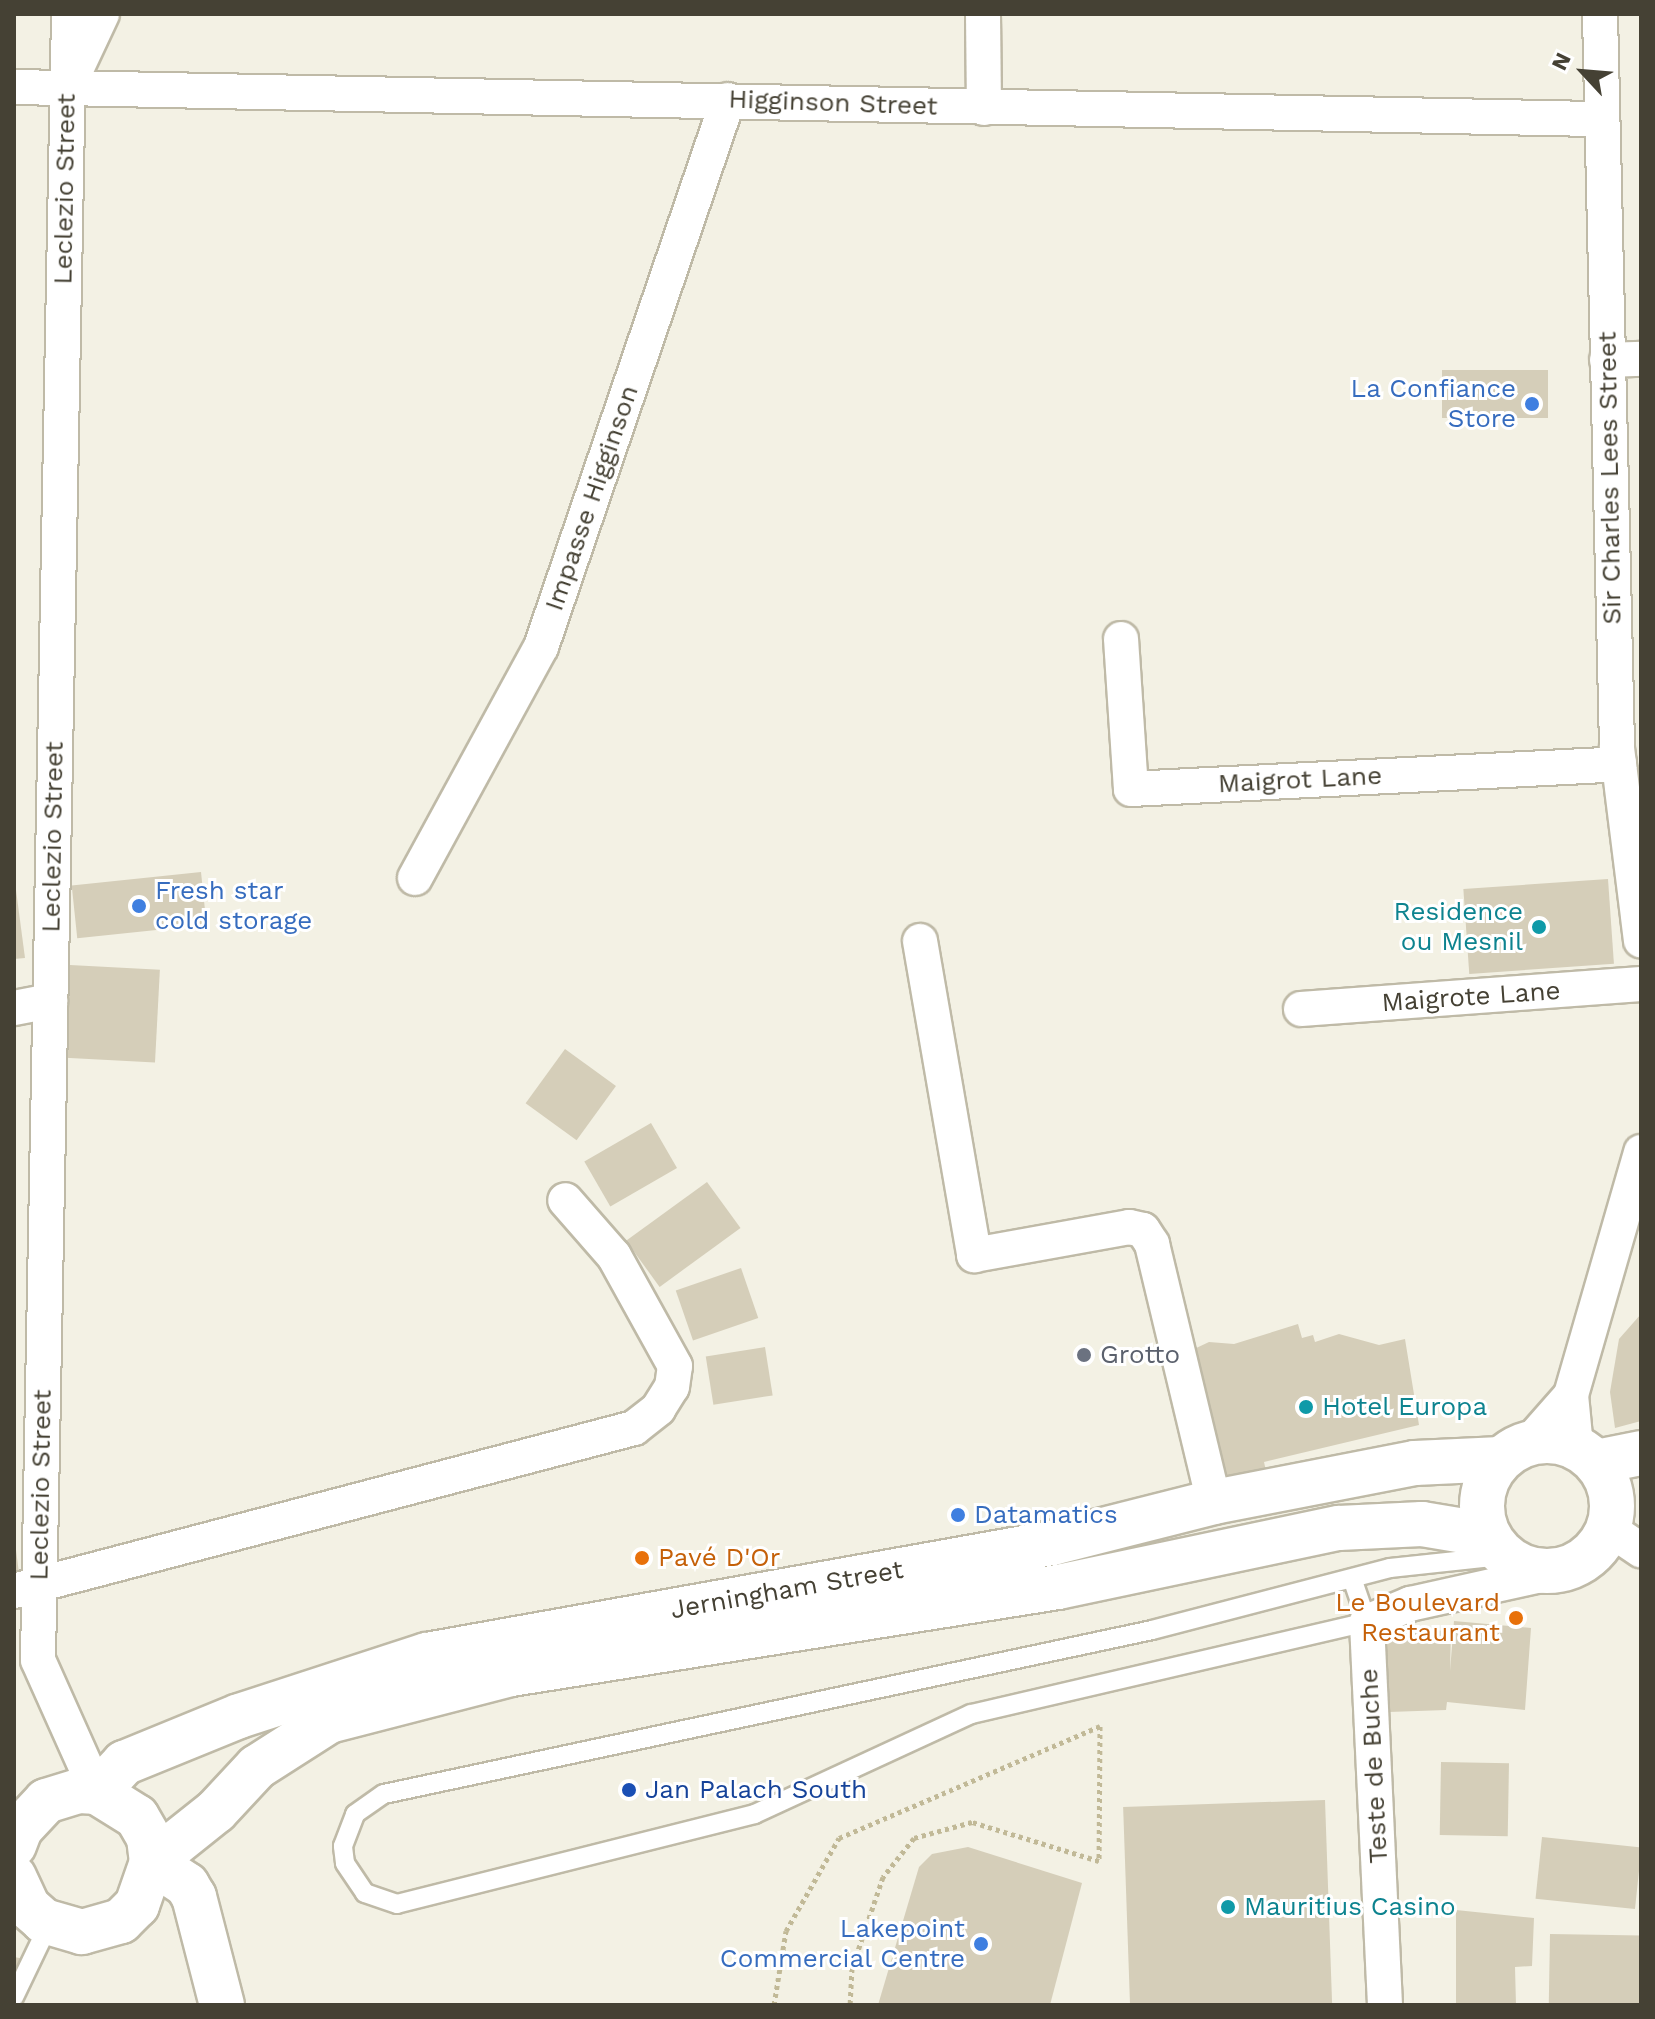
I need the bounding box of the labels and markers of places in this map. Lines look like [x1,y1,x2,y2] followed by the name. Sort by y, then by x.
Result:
[1350,373,1516,434] place label: La Confiance Store
[1523,395,1541,413] marker: La Confiance Store
[155,875,312,936] place label: Fresh star cold storage
[1394,896,1523,958] place label: Residence ou Mesnil
[130,897,148,915] marker: Fresh star cold storage
[1530,918,1548,936] marker: Residence ou Mesnil
[1100,1339,1180,1371] place label: Grotto
[1075,1346,1093,1364] marker: Grotto
[1322,1391,1488,1423] place label: Hotel Europa
[1297,1398,1315,1416] marker: Hotel Europa
[974,1499,1118,1531] place label: Datamatics
[949,1506,967,1524] marker: Datamatics
[658,1542,780,1574] place label: Pavé D'Or
[633,1549,651,1567] marker: Pavé D'Or
[1335,1587,1500,1648] place label: Le Boulevard Restaurant
[1507,1609,1525,1627] marker: Le Boulevard Restaurant
[645,1774,867,1806] place label: Jan Palach South
[620,1781,638,1799] marker: Jan Palach South
[1244,1891,1456,1923] place label: Mauritius Casino
[1219,1898,1237,1916] marker: Mauritius Casino
[719,1913,965,1974] place label: Lakepoint Commercial Centre
[972,1935,990,1953] marker: Lakepoint Commercial Centre

